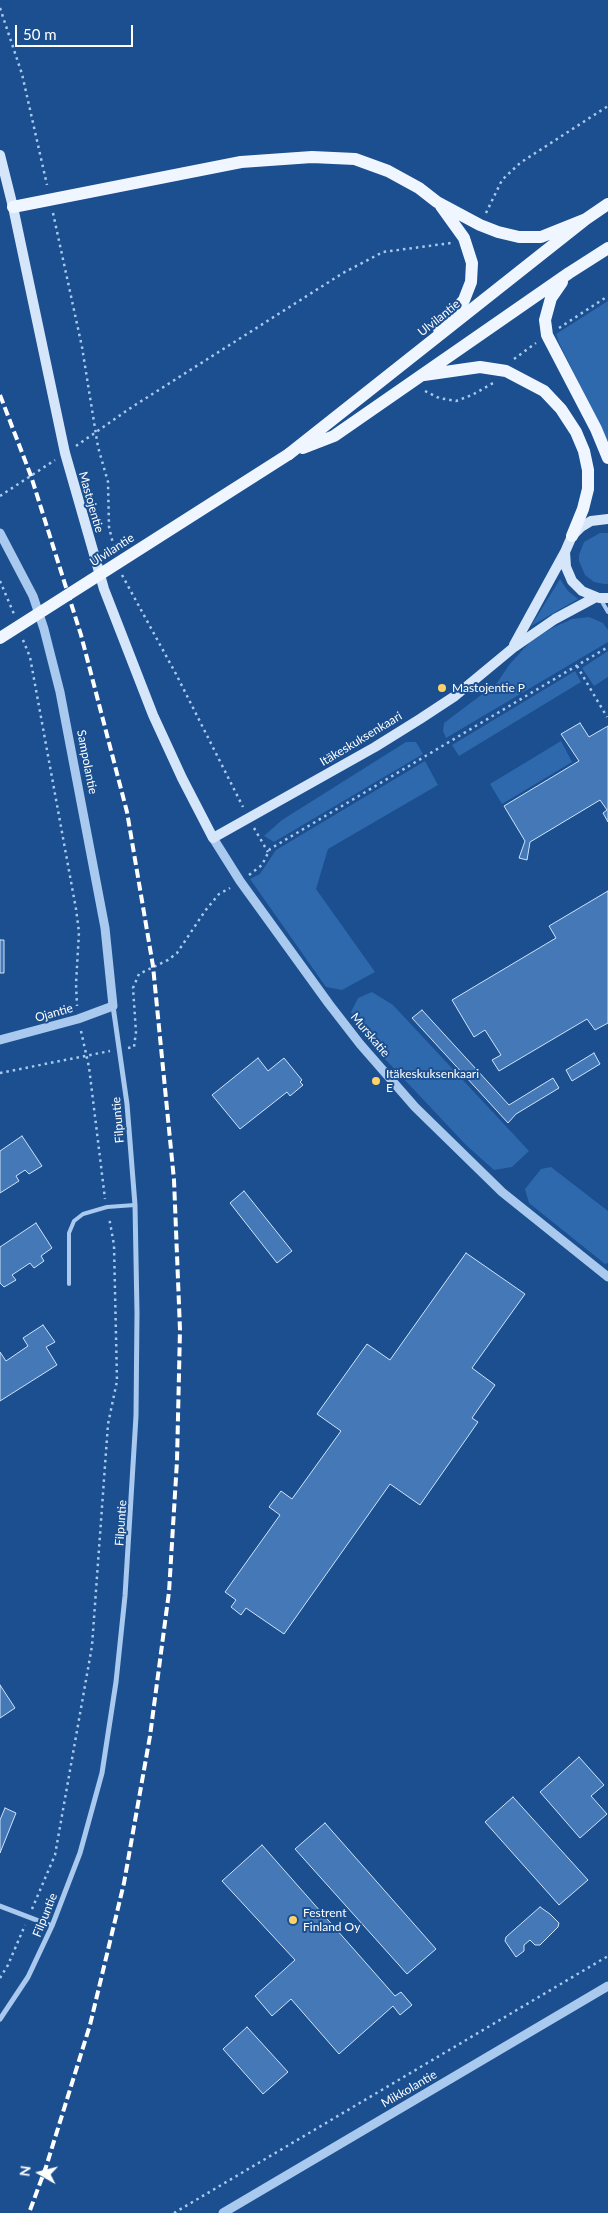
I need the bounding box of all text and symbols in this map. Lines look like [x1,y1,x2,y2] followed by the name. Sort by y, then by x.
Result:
[18,15,135,47] scale bar
[23,25,57,43] text: 50 m
[415,297,463,339] street label: Ulvilantie
[75,470,107,534] street label: Mastojentie
[87,530,137,570] street label: Ulvilantie
[452,681,525,695] place label: Mastojentie P
[436,682,448,694] marker: Mastojentie P
[317,709,405,769] street label: Itäkeskuksenkaari
[74,729,100,795] street label: Sampolantie
[33,1001,75,1025] street label: Ojantie
[347,1010,393,1060] street label: Murskatie
[386,1067,479,1095] place label: Itäkeskuksenkaari E
[370,1075,382,1087] marker: Itäkeskuksenkaari E
[109,1096,127,1144] street label: Filpuntie
[112,1499,130,1547] street label: Filpuntie
[30,1891,60,1939] street label: Filpuntie
[303,1906,360,1934] place label: Festrent Finland Oy
[287,1914,299,1926] marker: Festrent Finland Oy
[379,2067,439,2111] street label: Mikkolantie
[15,2148,65,2198] north arrow
[15,2164,34,2177] text: N

